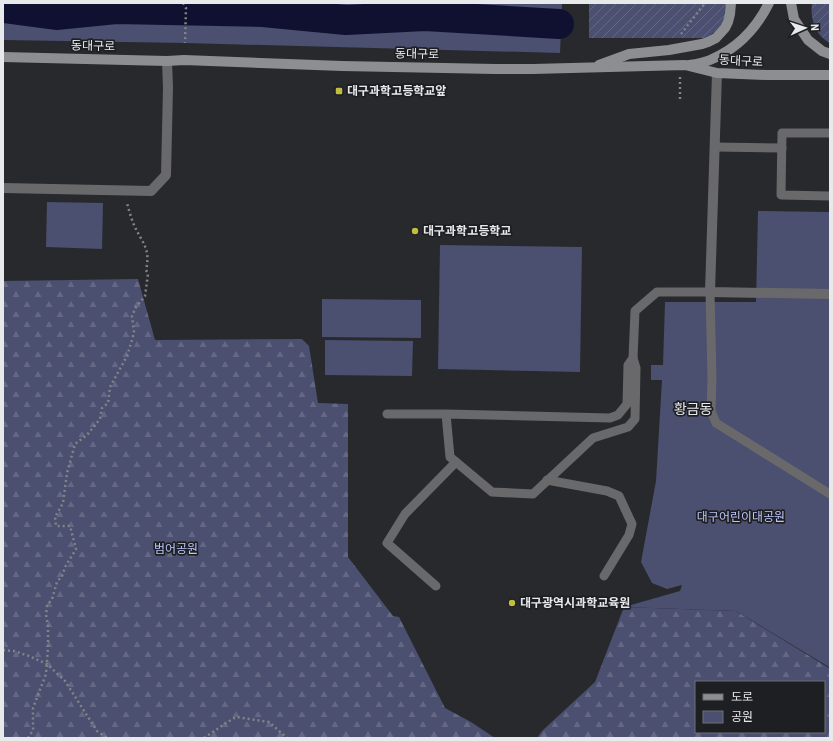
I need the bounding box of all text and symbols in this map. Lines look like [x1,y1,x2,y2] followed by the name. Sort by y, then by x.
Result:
[785,8,825,48] north arrow
[808,24,821,31] text: N
[71,39,115,53] street label: 동대구로
[395,47,439,61] street label: 동대구로
[719,53,763,69] street label: 동대구로
[347,84,446,98] place label: 대구과학고등학교앞
[334,86,344,96] marker: 대구과학고등학교앞
[423,224,511,238] place label: 대구과학고등학교
[410,226,420,236] marker: 대구과학고등학교
[674,401,712,417] district label: 황금동
[697,510,785,524] park label: 대구어린이대공원
[154,542,198,556] park label: 범어공원
[520,596,630,610] place label: 대구광역시과학교육원
[507,598,517,608] marker: 대구광역시과학교육원
[695,681,825,733] legend
[731,690,753,704] text: 도로
[731,710,753,724] text: 공원

